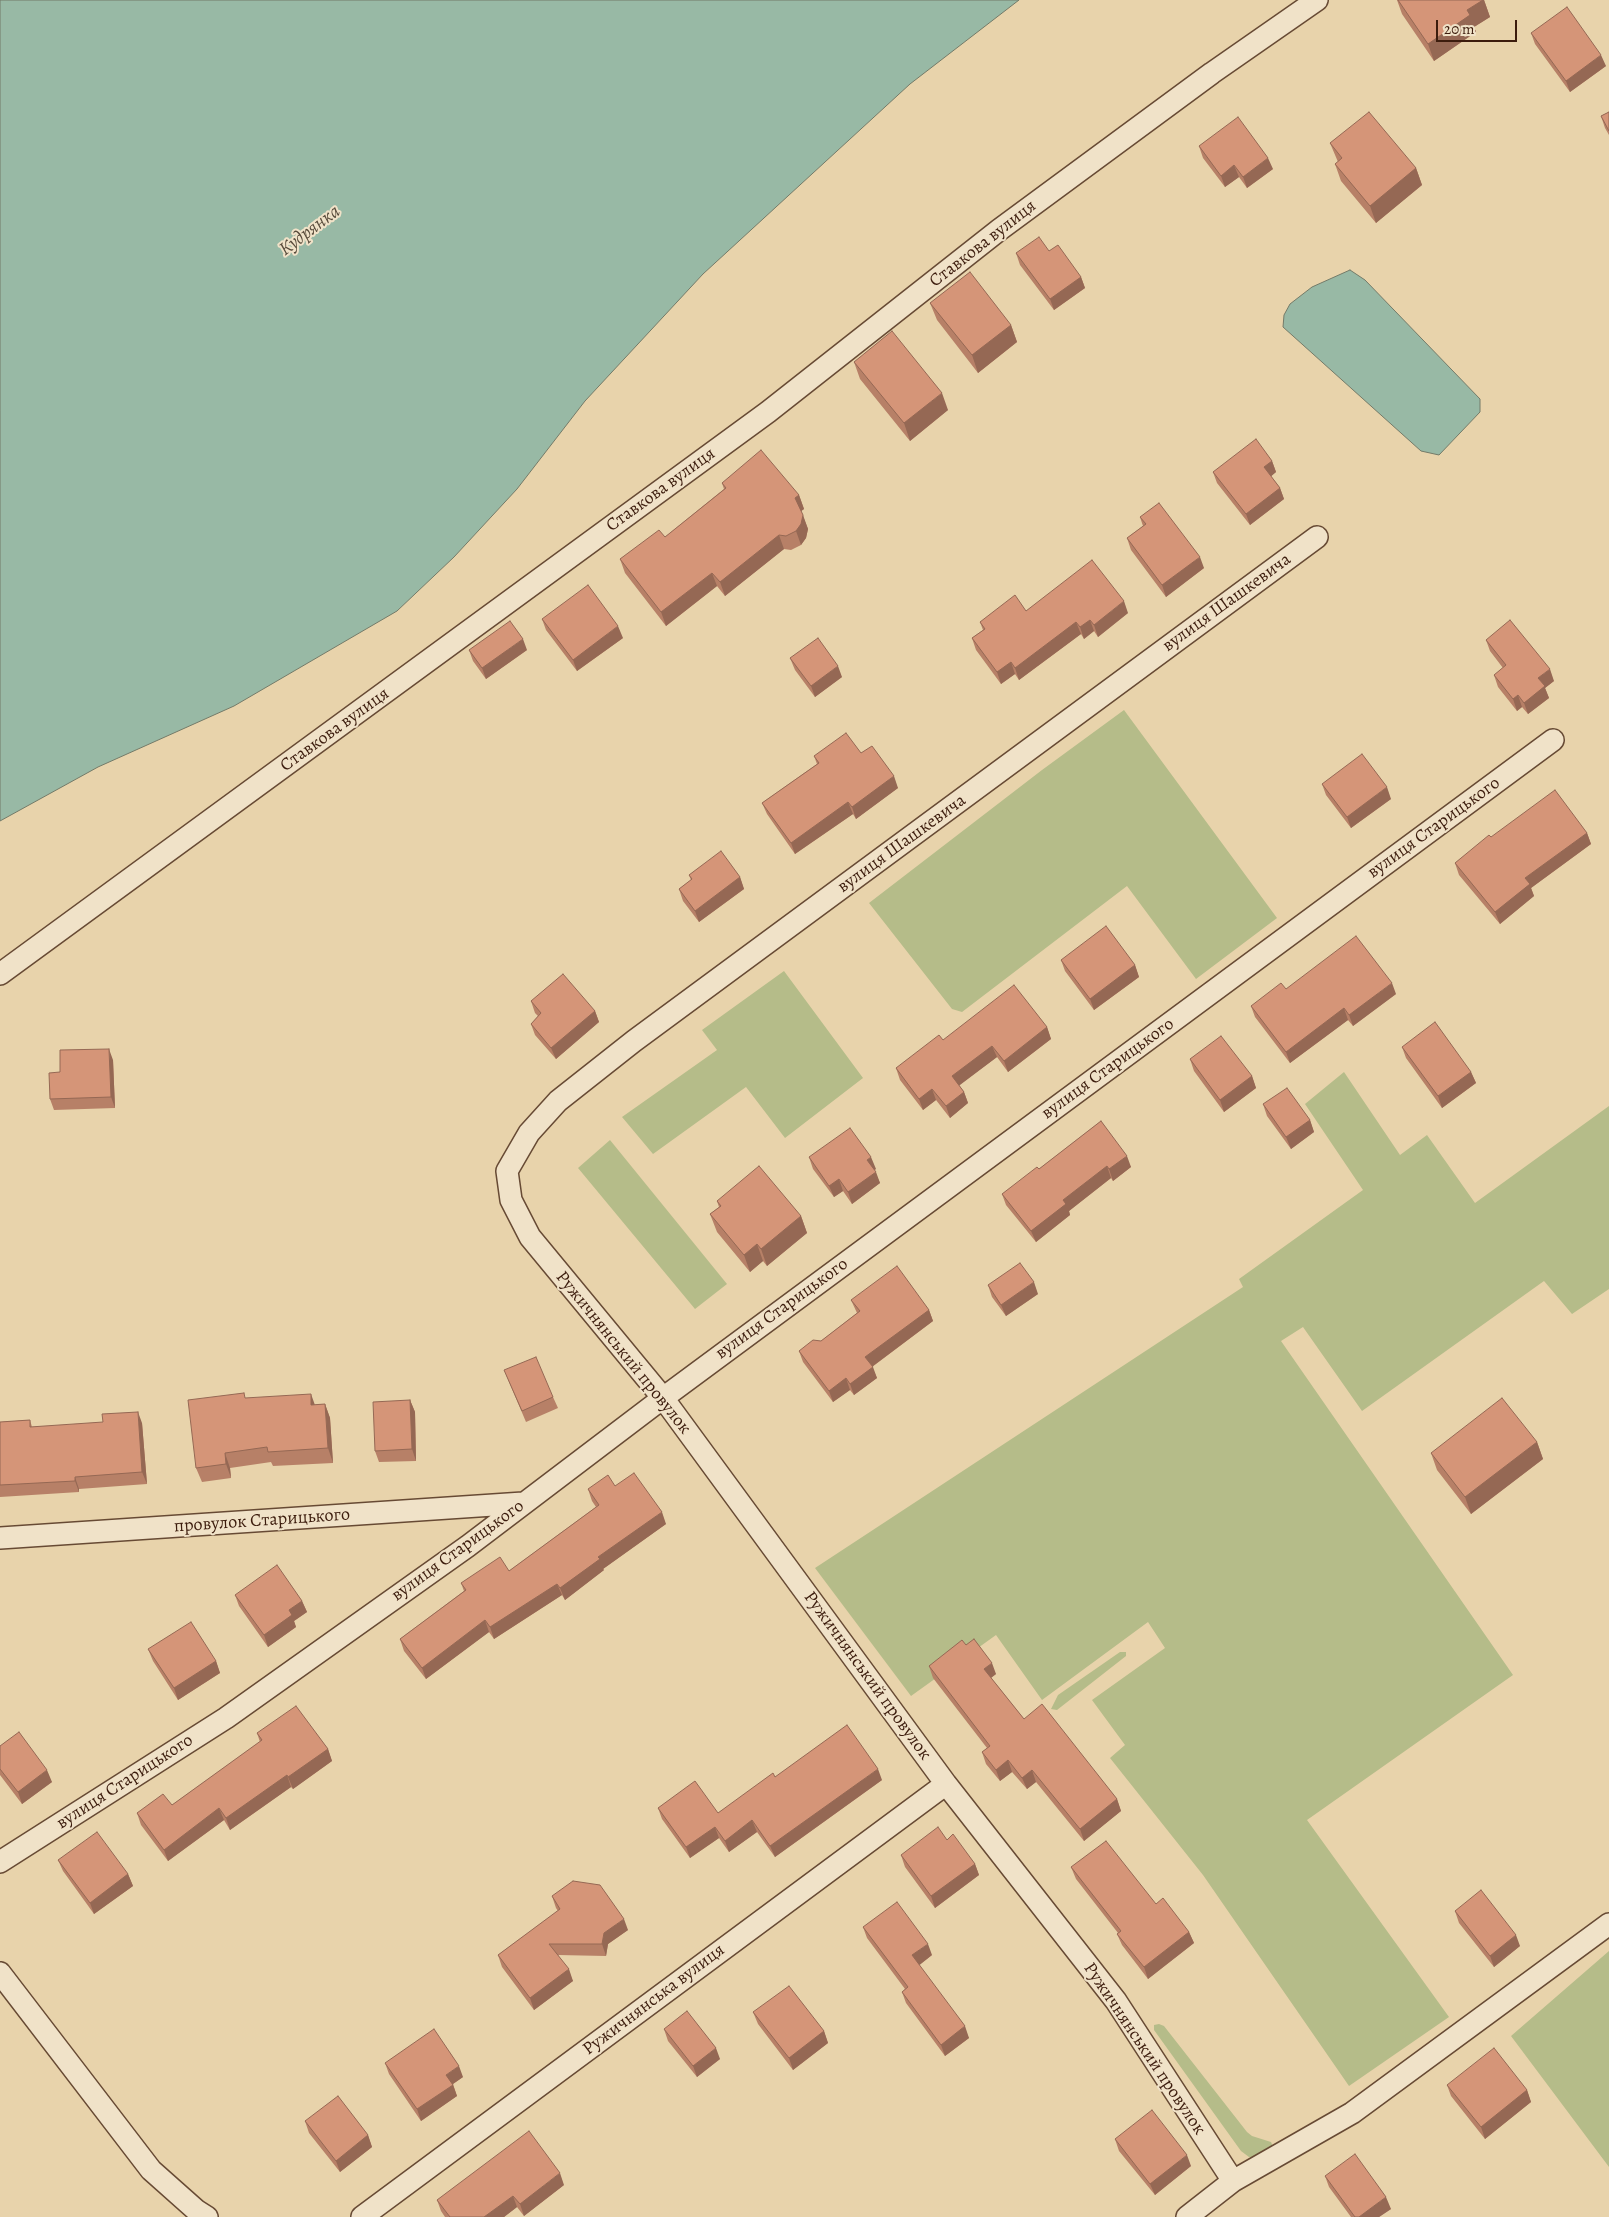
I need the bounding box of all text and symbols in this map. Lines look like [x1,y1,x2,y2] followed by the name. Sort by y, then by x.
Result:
[1439,10,1520,42] scale bar
[1444,19,1475,39] text: 20 m
[925,196,1041,292] street label: Ставкова вулиця
[275,201,345,261] water label: Кудрянка
[602,443,720,537] street label: Ставкова вулиця
[1159,549,1295,657] street label: вулиця Шашкевича
[276,683,394,777] street label: Ставкова вулиця
[1363,773,1505,883] street label: вулиця Старицького
[834,790,970,898] street label: вулиця Шашкевича
[1037,1014,1179,1124] street label: вулиця Старицького
[711,1254,853,1364] street label: вулиця Старицького
[551,1267,695,1439] street label: Ружичнянський провулок
[387,1496,529,1606] street label: вулиця Старицького
[173,1504,351,1538] street label: провулок Старицького
[799,1587,935,1765] street label: Ружичнянський провулок
[53,1730,197,1834] street label: вулиця Старицького
[579,1940,729,2060] street label: Ружичнянська вулиця
[1078,1959,1210,2139] street label: Ружичнянський провулок

